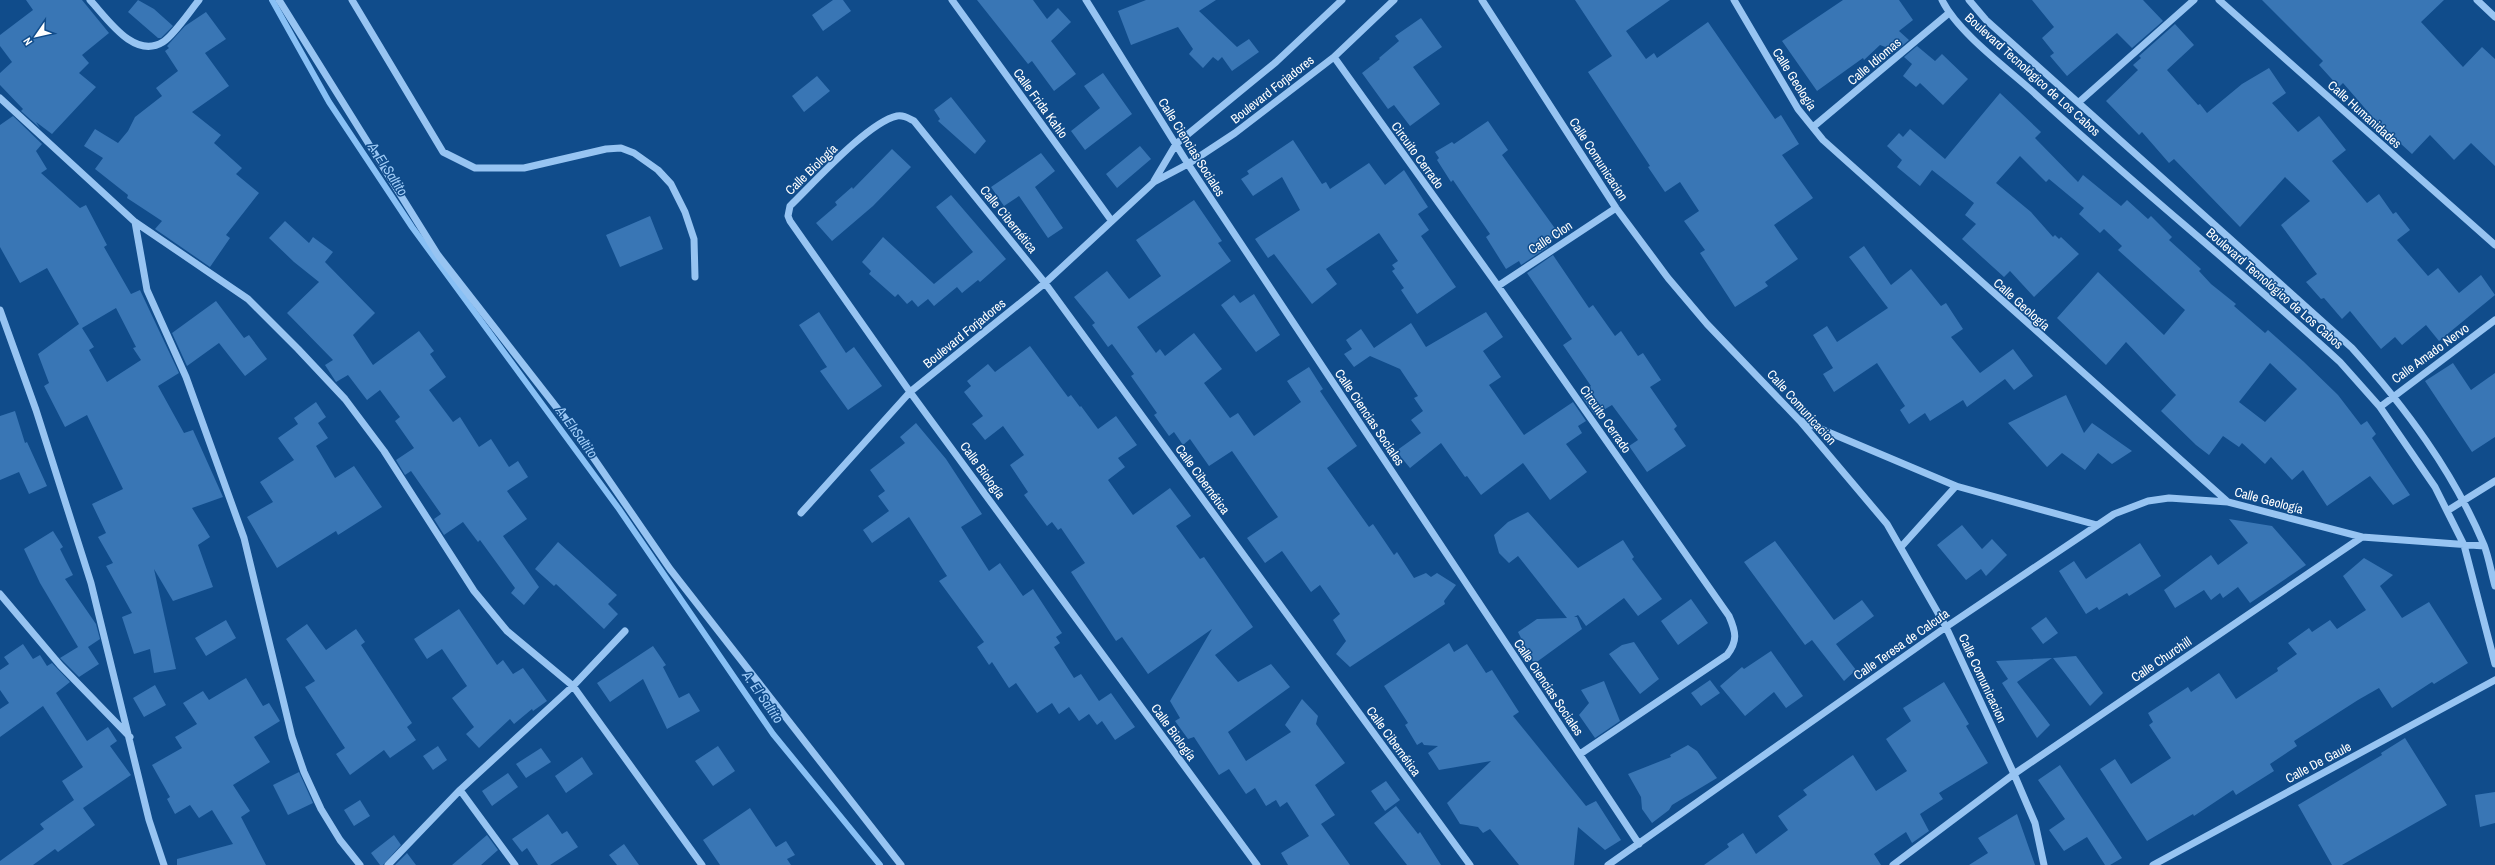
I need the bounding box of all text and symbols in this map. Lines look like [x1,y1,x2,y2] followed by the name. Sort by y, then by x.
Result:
[1961,9,2104,140] street label: Boulevard Tecnológico de Los Cabos
[16,16,56,56] north arrow
[1844,34,1905,89] street label: Calle Idiomas
[20,35,35,48] text: N
[1769,45,1821,114] street label: Calle Geología
[1227,51,1317,127] street label: Boulevard Forjadores
[1010,65,1072,142] street label: Calle Frida Kahlo
[2324,77,2405,152] street label: Calle Humanidades
[1154,95,1229,200] street label: Calle Ciencias Sociales
[1565,114,1632,204] street label: Calle Comunicacion
[1388,118,1448,192] street label: Circuito Cerrado
[364,138,412,199] water label: A. El Saltito
[782,140,841,199] street label: Calle Biología
[976,182,1041,257] street label: Calle Cibernética
[1525,217,1576,258] street label: Calle Clon
[2203,224,2347,353] street label: Boulevard Tecnológico de Los Cabos
[1990,274,2054,334] street label: Calle Geología
[920,295,1009,372] street label: Boulevard Forjadores
[2388,320,2472,387] street label: Calle Amado Nervo
[1331,366,1408,469] street label: Calle Ciencias Sociales
[1763,366,1840,449] street label: Calle Comunicacion
[1576,382,1635,456] street label: Circuito Cerrado
[551,402,602,462] water label: A. El Saltito
[956,438,1009,502] street label: Calle Biología
[1172,441,1234,518] street label: Calle Cibernética
[2233,483,2305,518] street label: Calle Geología
[1850,605,1952,684] street label: Calle Teresa de Calcuta
[1955,631,2011,725] street label: Calle Comunicacion
[2128,633,2195,686] street label: Calle Churchill
[1510,636,1587,739] street label: Calle Ciencias Sociales
[738,666,788,727] water label: A. El Saltito
[1147,700,1200,764] street label: Calle Biología
[1363,703,1425,780] street label: Calle Cibernética
[2282,738,2354,787] street label: Calle De Gaule

